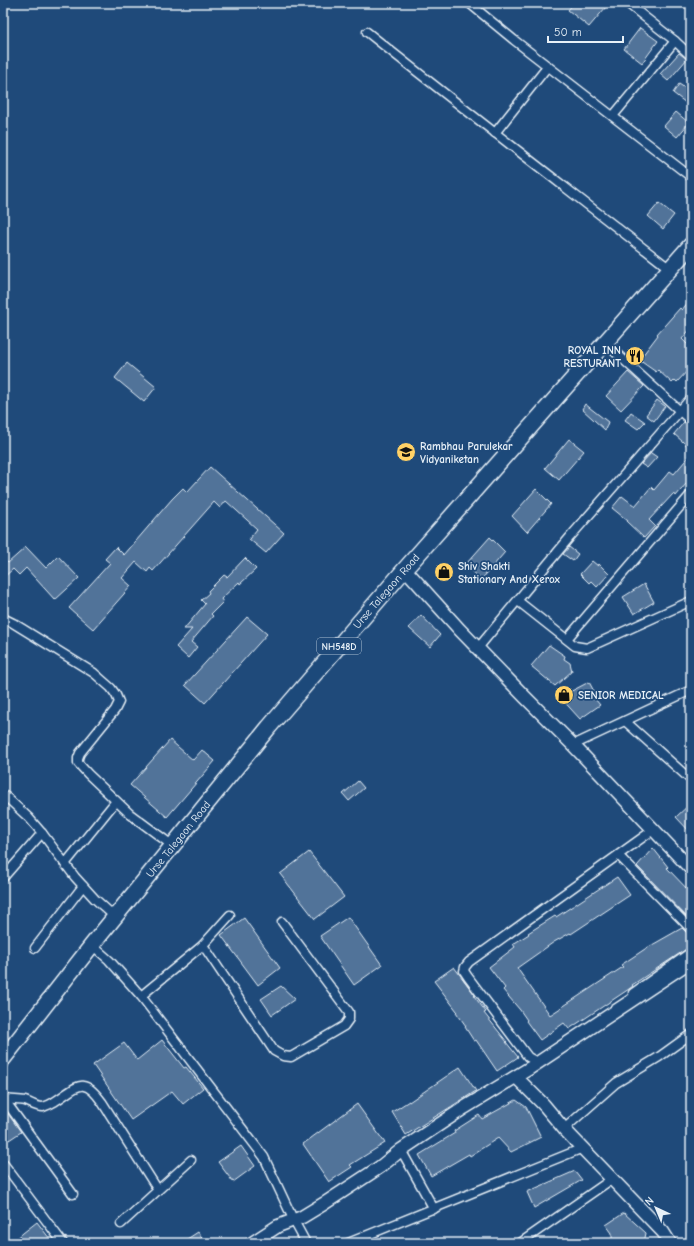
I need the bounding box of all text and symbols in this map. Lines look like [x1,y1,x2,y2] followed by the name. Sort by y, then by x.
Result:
[548,18,623,44] scale bar
[554,25,582,39] text: 50 m
[564,344,621,370] place label: ROYAL INN RESTURANT
[624,345,646,367] restaurant icon: ROYAL INN RESTURANT
[420,440,513,466] place label: Rambhau Parulekar Vidyaniketan
[395,441,417,463] school or university icon: Rambhau Parulekar Vidyaniketan
[350,551,423,631] street label: Urse Talegaon Road
[458,560,560,586] place label: Shiv Shakti Stationary And Xerox
[433,561,455,583] shop icon: Shiv Shakti Stationary And Xerox
[317,638,361,654] road number: NH548D
[553,684,575,706] shop icon: SENIOR MEDICAL
[578,689,664,702] place label: SENIOR MEDICAL
[143,798,213,880] street label: Urse Talegaon Road
[636,1188,676,1228] north arrow
[642,1194,657,1208] text: N

